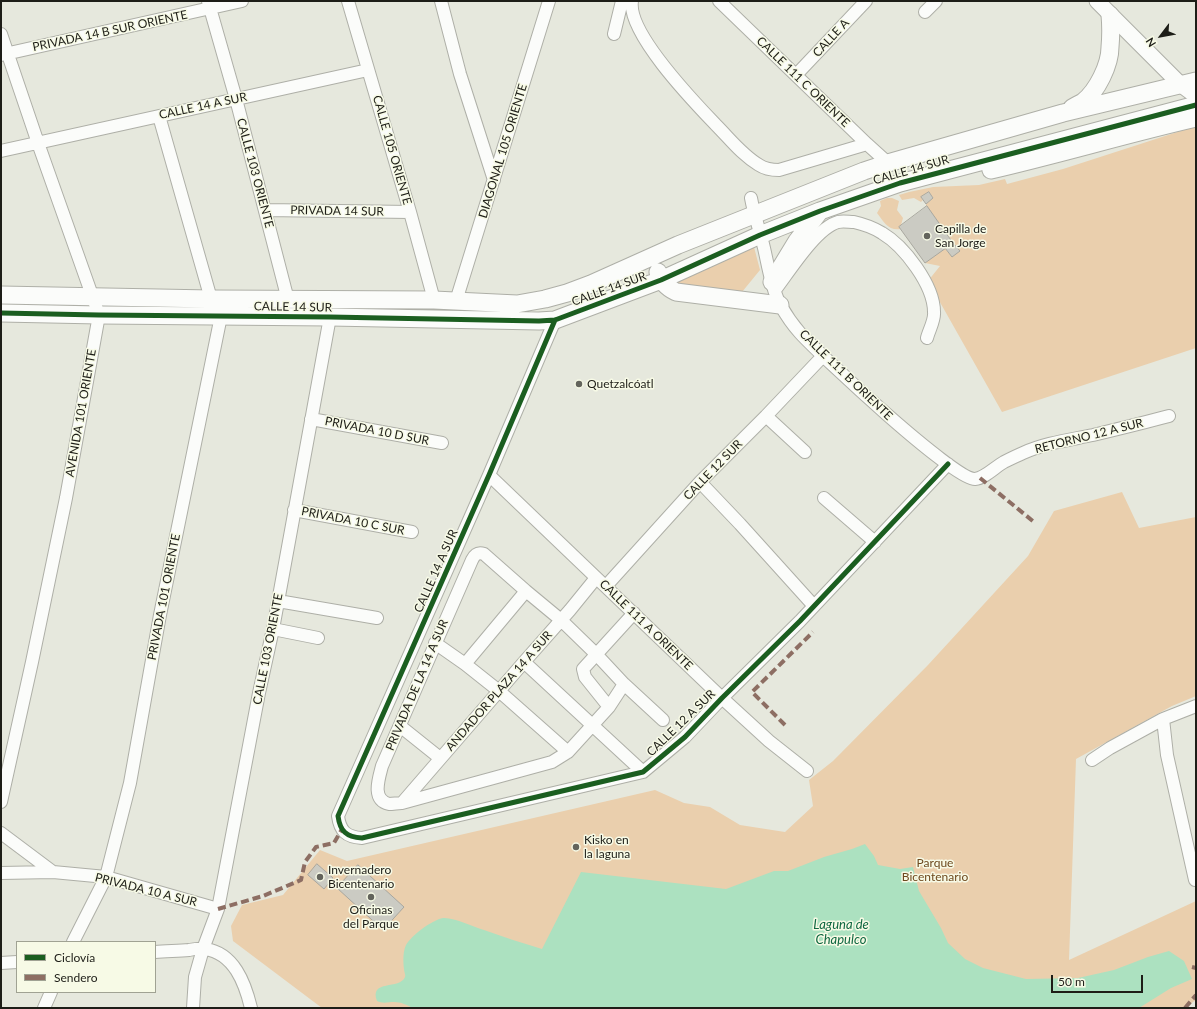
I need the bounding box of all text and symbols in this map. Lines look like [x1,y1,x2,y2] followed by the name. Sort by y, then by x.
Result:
[31,8,189,54] street label: PRIVADA 14 B SUR ORIENTE
[810,16,852,60] street label: CALLE A
[1141,16,1181,56] north arrow
[753,34,853,130] street label: CALLE 111 C ORIENTE
[1143,36,1158,50] text: N
[476,82,530,220] street label: DIAGONAL 105 ORIENTE
[158,90,248,122] street label: CALLE 14 A SUR
[370,94,414,206] street label: CALLE 105 ORIENTE
[233,117,277,229] street label: CALLE 103 ORIENTE
[871,152,951,188] street label: CALLE 14 SUR
[290,203,384,219] street label: PRIVADA 14 SUR
[935,222,986,250] place label: Capilla de San Jorge
[922,231,932,241] marker: Capilla de San Jorge
[570,269,648,309] street label: CALLE 14 SUR
[254,299,332,315] street label: CALLE 14 SUR
[796,327,896,423] street label: CALLE 111 B ORIENTE
[63,348,99,478] street label: AVENIDA 101 ORIENTE
[587,377,653,391] place label: Quetzalcóatl
[574,379,584,389] marker: Quetzalcóatl
[324,414,430,448] street label: PRIVADA 10 D SUR
[1033,416,1145,456] street label: RETORNO 12 A SUR
[681,437,745,503] street label: CALLE 12 SUR
[300,504,406,538] street label: PRIVADA 10 C SUR
[411,527,461,615] street label: CALLE 14 A SUR
[145,533,183,661] street label: PRIVADA 101 ORIENTE
[596,577,696,673] street label: CALLE 111 A ORIENTE
[250,592,286,706] street label: CALLE 103 ORIENTE
[383,617,451,753] street label: PRIVADA DE LA 14 A SUR
[443,628,555,754] street label: ANDADOR PLAZA 14 A SUR
[644,687,718,759] street label: CALLE 12 A SUR
[584,833,630,861] place label: Kisko en la laguna
[571,842,581,852] marker: Kisko en la laguna
[902,856,968,884] park label: Parque Bicentenario
[328,863,394,891] place label: Invernadero Bicentenario
[93,870,199,910] street label: PRIVADA 10 A SUR
[315,872,325,882] marker: Invernadero Bicentenario
[366,892,376,902] marker: Oficinas del Parque
[343,903,399,931] place label: Oficinas del Parque
[813,917,869,948] water label: Laguna de Chapulco
[16,941,156,993] legend
[54,950,95,965] text: Ciclovía
[1053,967,1145,993] scale bar
[54,970,98,985] text: Sendero
[1058,974,1085,989] text: 50 m

